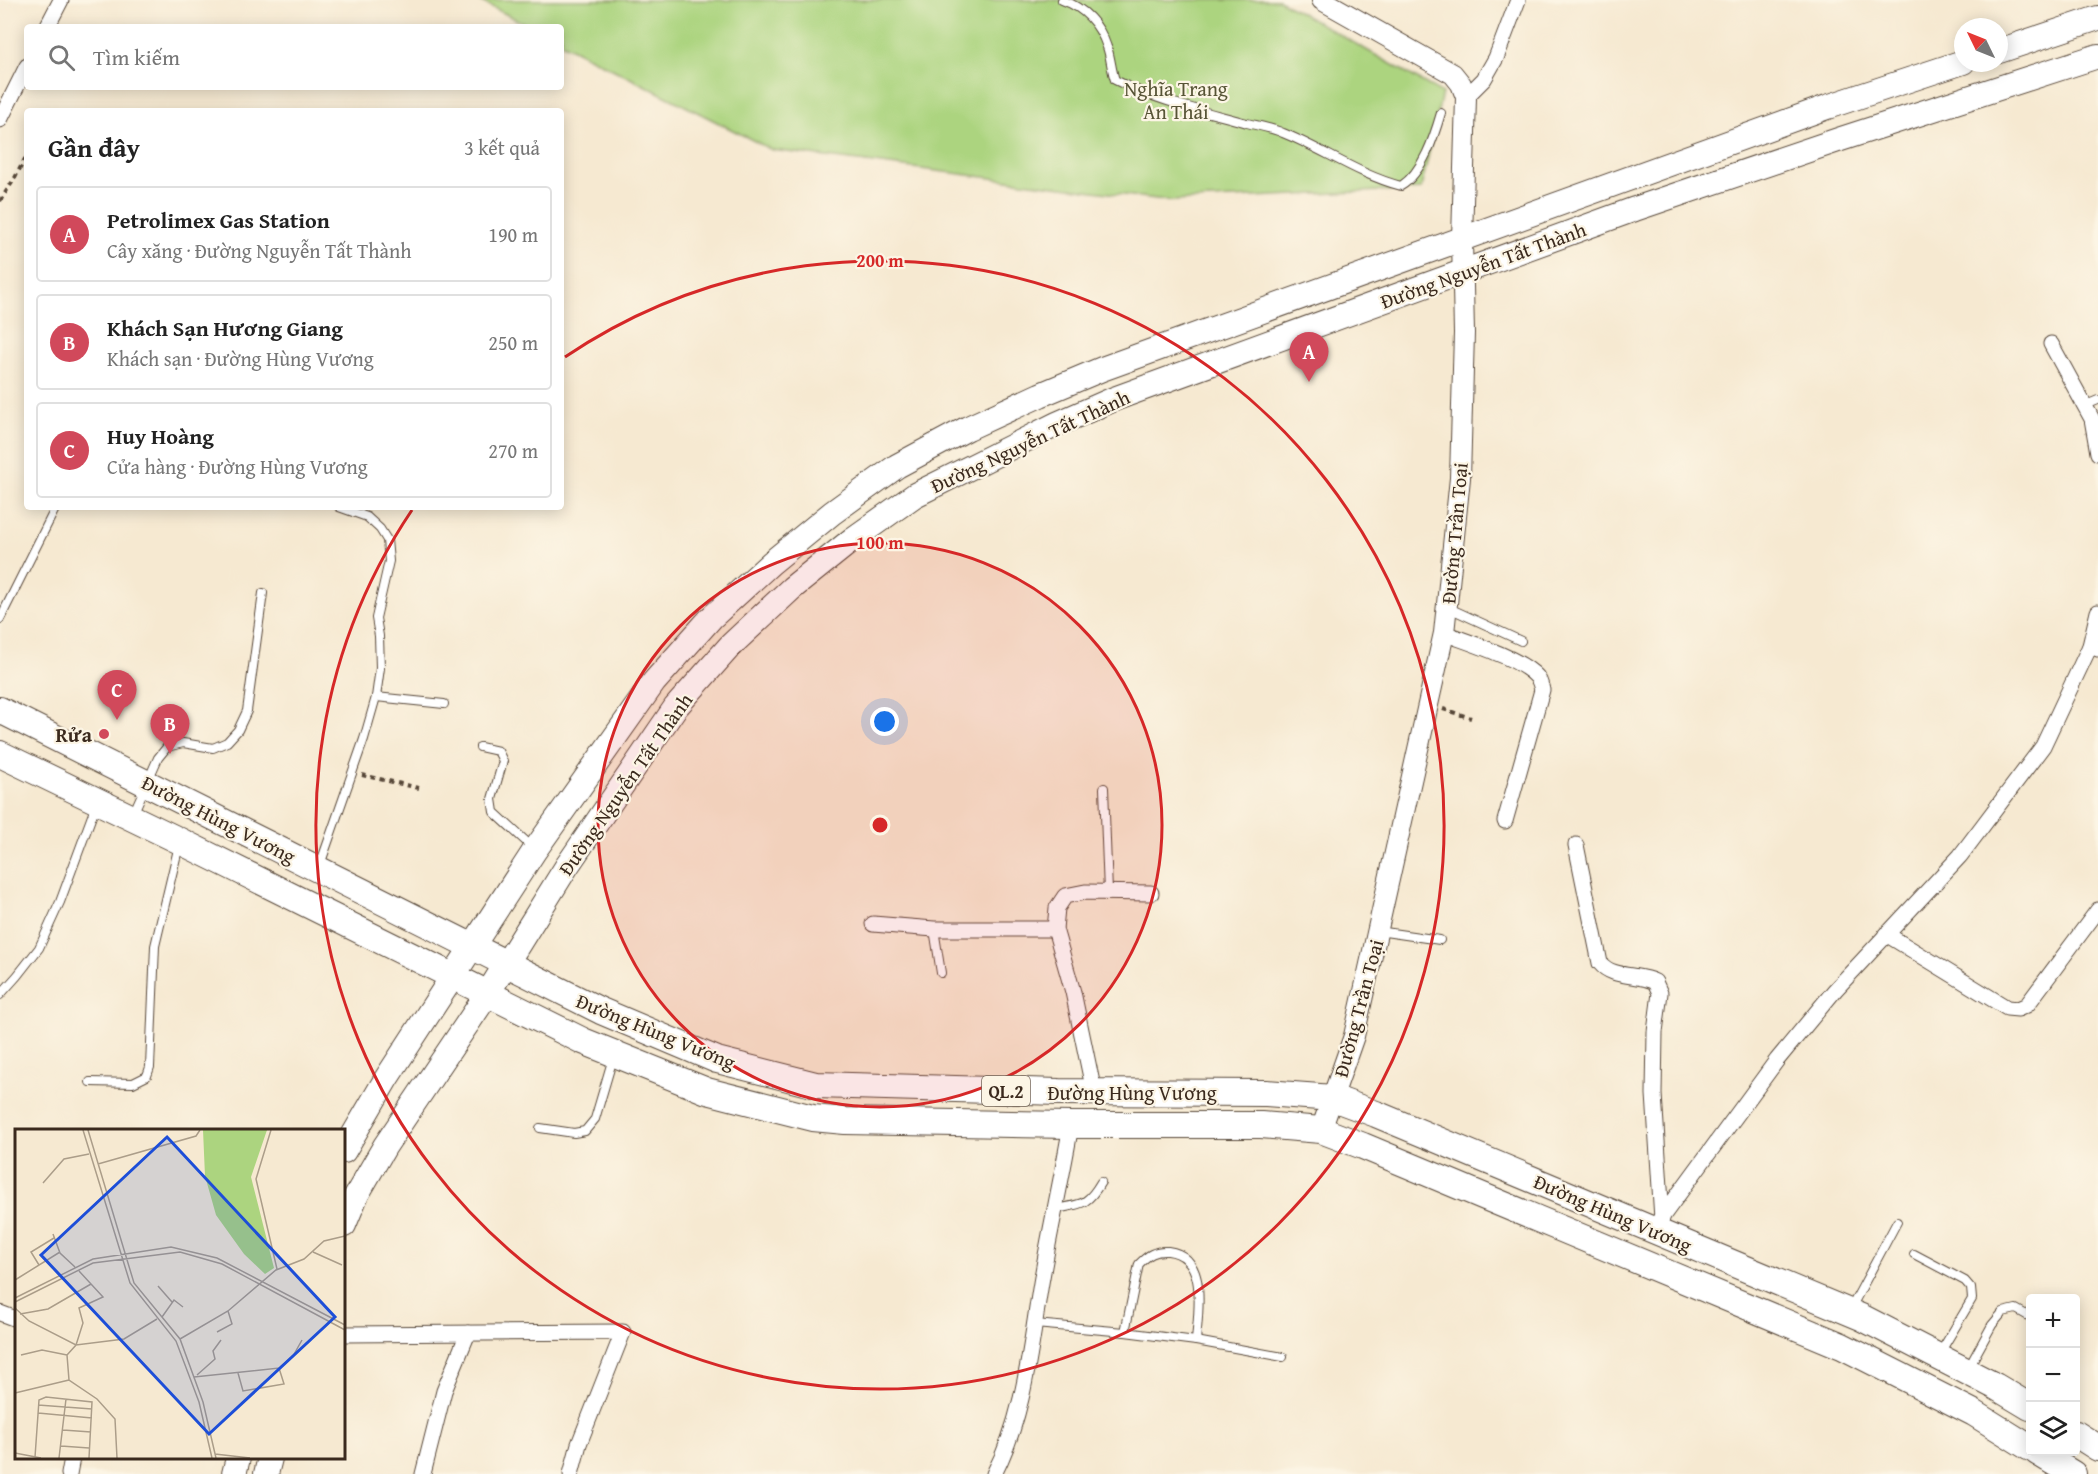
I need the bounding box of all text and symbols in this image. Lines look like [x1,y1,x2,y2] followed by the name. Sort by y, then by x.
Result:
[1954,18,2008,72] north arrow
[24,24,564,90] search box
[45,41,78,74] icon: search
[93,41,180,73] text: Tìm kiếm
[1124,74,1228,126] park label: Nghĩa Trang An Thái
[48,128,140,167] text: Gần đây
[464,133,540,162] text: 3 kết quả
[107,204,330,236] text: Petrolimex Gas Station
[1376,214,1590,316] street label: Đường Nguyễn Tất Thành
[63,220,76,249] text: A
[488,220,538,249] text: 190 m
[107,236,411,265] text: Cây xăng · Đường Nguyễn Tất Thành
[856,247,904,274] text: 200 m
[107,312,343,344] text: Khách Sạn Hương Giang
[63,328,76,357] text: B
[488,328,538,357] text: 250 m
[1290,332,1328,382] pin: A
[107,344,374,373] text: Khách sạn · Đường Hùng Vương
[926,382,1134,500] street label: Đường Nguyễn Tất Thành
[107,420,214,452] text: Huy Hoàng
[64,436,75,465] text: C
[488,436,538,465] text: 270 m
[107,452,368,481] text: Cửa hàng · Đường Hùng Vương
[1433,461,1475,605] street label: Đường Trần Toại
[856,529,904,556] text: 100 m
[98,670,136,720] pin: C
[551,687,699,881] street label: Đường Nguyễn Tất Thành
[150,704,190,754] pin: B
[870,707,899,736] your location
[55,720,93,749] place label: Rửa
[97,727,111,741] marker: Rửa
[137,768,301,870] street label: Đường Hùng Vương
[870,815,890,835] centre of rings
[1326,935,1390,1080] street label: Đường Trần Toại
[572,986,740,1076] street label: Đường Hùng Vương
[982,1076,1030,1106] road number: QL.2
[1047,1078,1217,1107] street label: Đường Hùng Vương
[15,1129,345,1459] inset map
[1529,1167,1697,1259] street label: Đường Hùng Vương
[2026,1294,2080,1456] map controls
[2026,1294,2080,1348] button: +
[2026,1348,2080,1402] button: −
[2026,1402,2080,1456] button: layers

